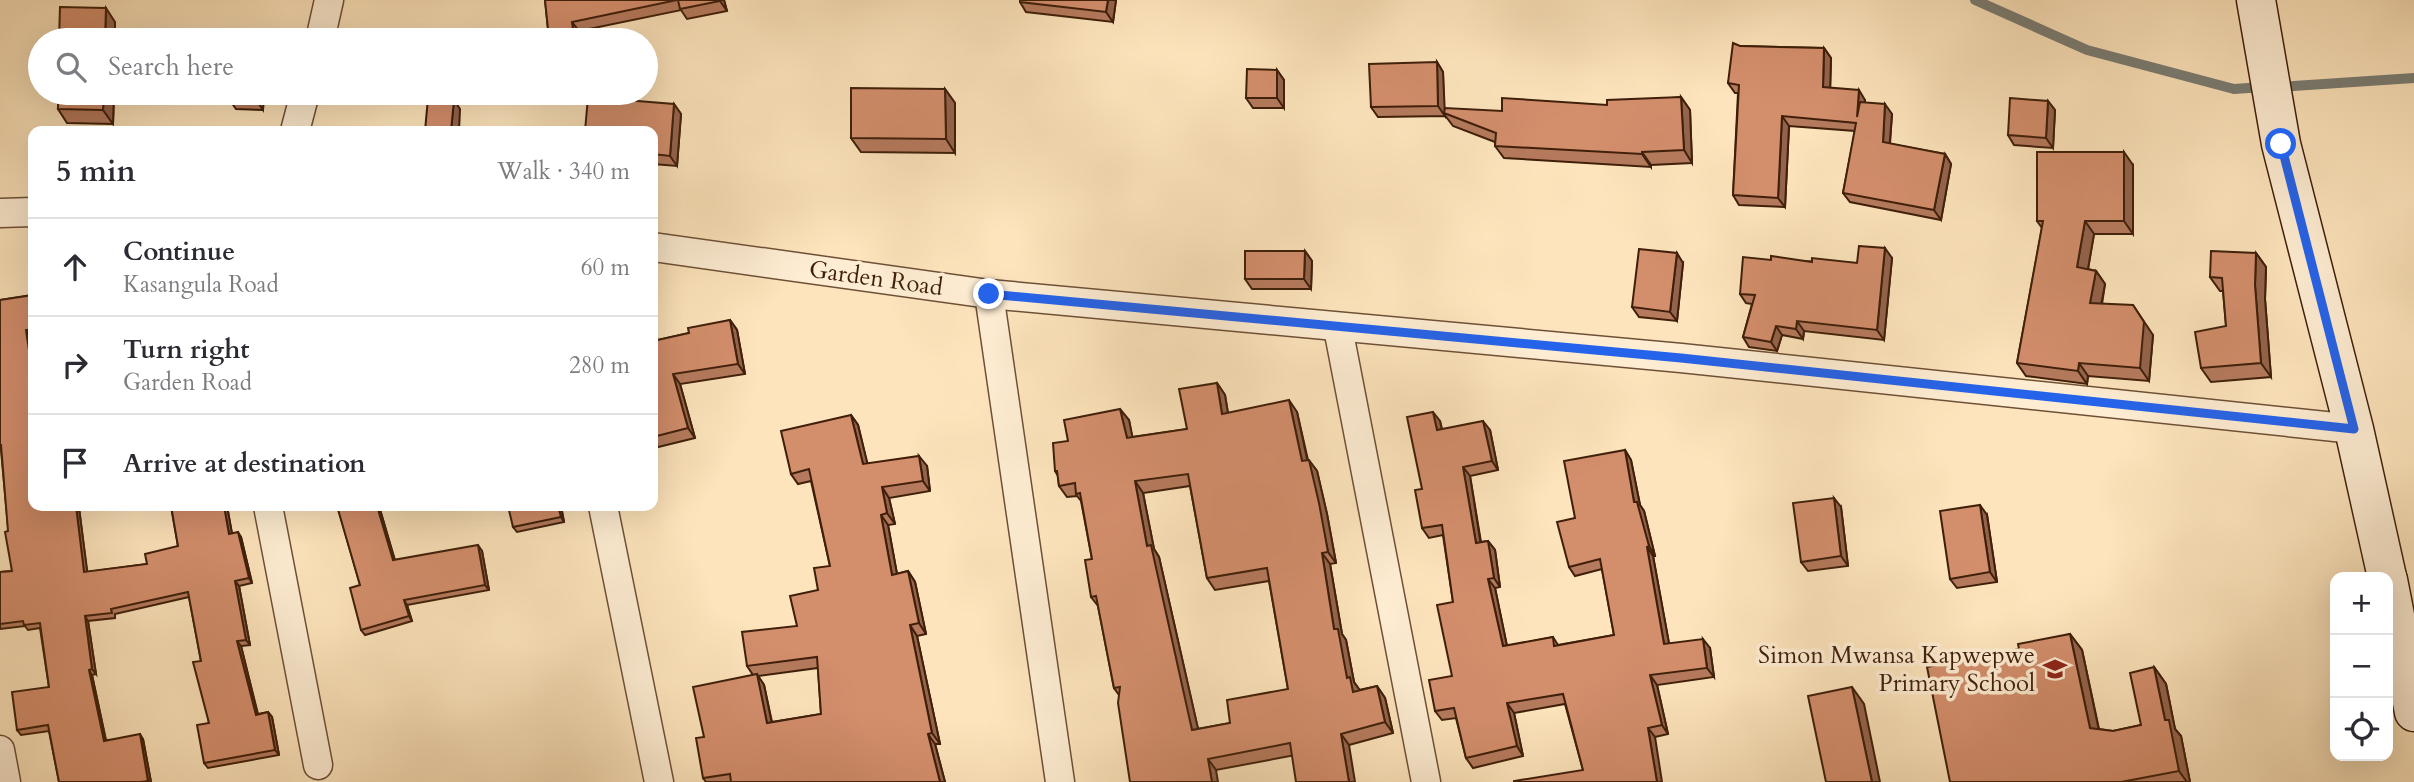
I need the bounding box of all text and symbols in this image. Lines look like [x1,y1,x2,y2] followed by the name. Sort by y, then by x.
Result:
[28,28,658,105] search box
[52,48,90,86] icon: search
[108,49,234,84] text: Search here
[2265,128,2296,159] route start
[56,151,136,192] text: 5 min
[497,156,630,187] text: Walk · 340 m
[123,234,235,269] text: Continue
[56,248,94,286] icon: ahead
[581,252,630,283] text: 60 m
[807,253,945,304] street label: Garden Road
[123,269,279,300] text: Kasangula Road
[973,278,1004,309] route end
[123,332,250,367] text: Turn right
[56,346,94,384] icon: right
[569,350,630,381] text: 280 m
[123,367,252,398] text: Garden Road
[56,444,94,482] icon: arrive
[123,446,366,481] text: Arrive at destination
[2330,572,2393,761] map controls
[2330,572,2393,635] button: +
[2330,635,2393,698] button: −
[1758,639,2035,700] place label: Simon Mwansa Kapwepwe Primary School
[2041,655,2069,683] school or university icon: Simon Mwansa Kapwepwe Primary School
[2330,698,2393,761] button: locate

